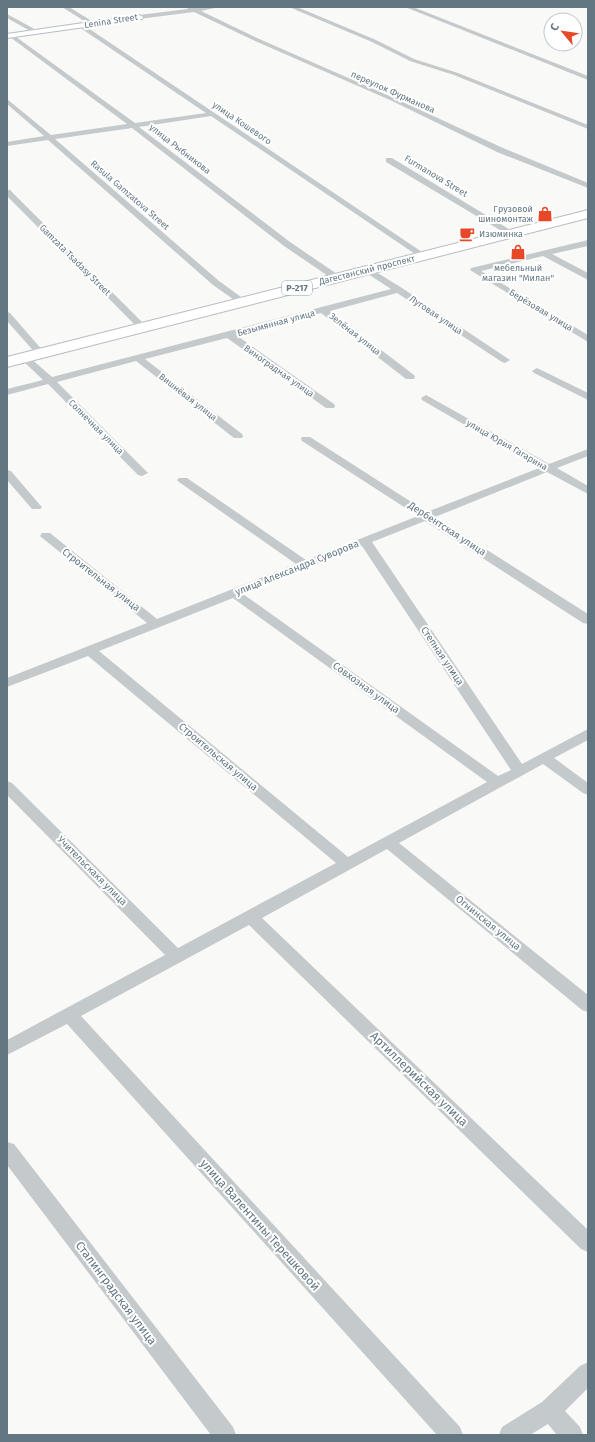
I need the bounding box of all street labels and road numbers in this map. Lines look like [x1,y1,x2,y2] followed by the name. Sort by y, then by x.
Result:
[84,12,139,30] street label: Lenina Street
[349,69,437,115] street label: переулок Фурманова
[211,100,273,146] street label: улица Кошевого
[147,122,213,176] street label: улица Рыбникова
[403,153,470,199] street label: Furmanova Street
[89,158,172,232] street label: Rasula Gamzatova Street
[37,222,113,298] street label: Gamzata Tsadasy Street
[317,253,417,287] street label: Дагестанский проспект
[282,281,312,295] road number: Р-217
[507,287,575,333] street label: Берёзовая улица
[408,294,464,336] street label: Луговая улица
[236,308,316,338] street label: Безымянная улица
[327,311,383,357] street label: Зелёная улица
[242,343,316,399] street label: Виноградная улица
[157,371,219,423] street label: Вишнёвая улица
[67,398,125,456] street label: Солнечная улица
[465,418,549,472] street label: улица Юрия Гагарина
[405,499,488,559] street label: Дербентская улица
[233,538,361,598] street label: улица Александра Суворова
[60,546,142,614] street label: Строительная улица
[418,624,466,688] street label: Степная улица
[330,660,402,716] street label: Совхозная улица
[176,721,260,793] street label: Строительская улица
[55,834,129,908] street label: Учительскакя улица
[453,893,523,953] street label: Огнинская улица
[367,1029,471,1129] street label: Артиллерийская улица
[197,1156,323,1294] street label: улица Валентины Терешковой
[73,1239,159,1347] street label: Сталинградская улица

